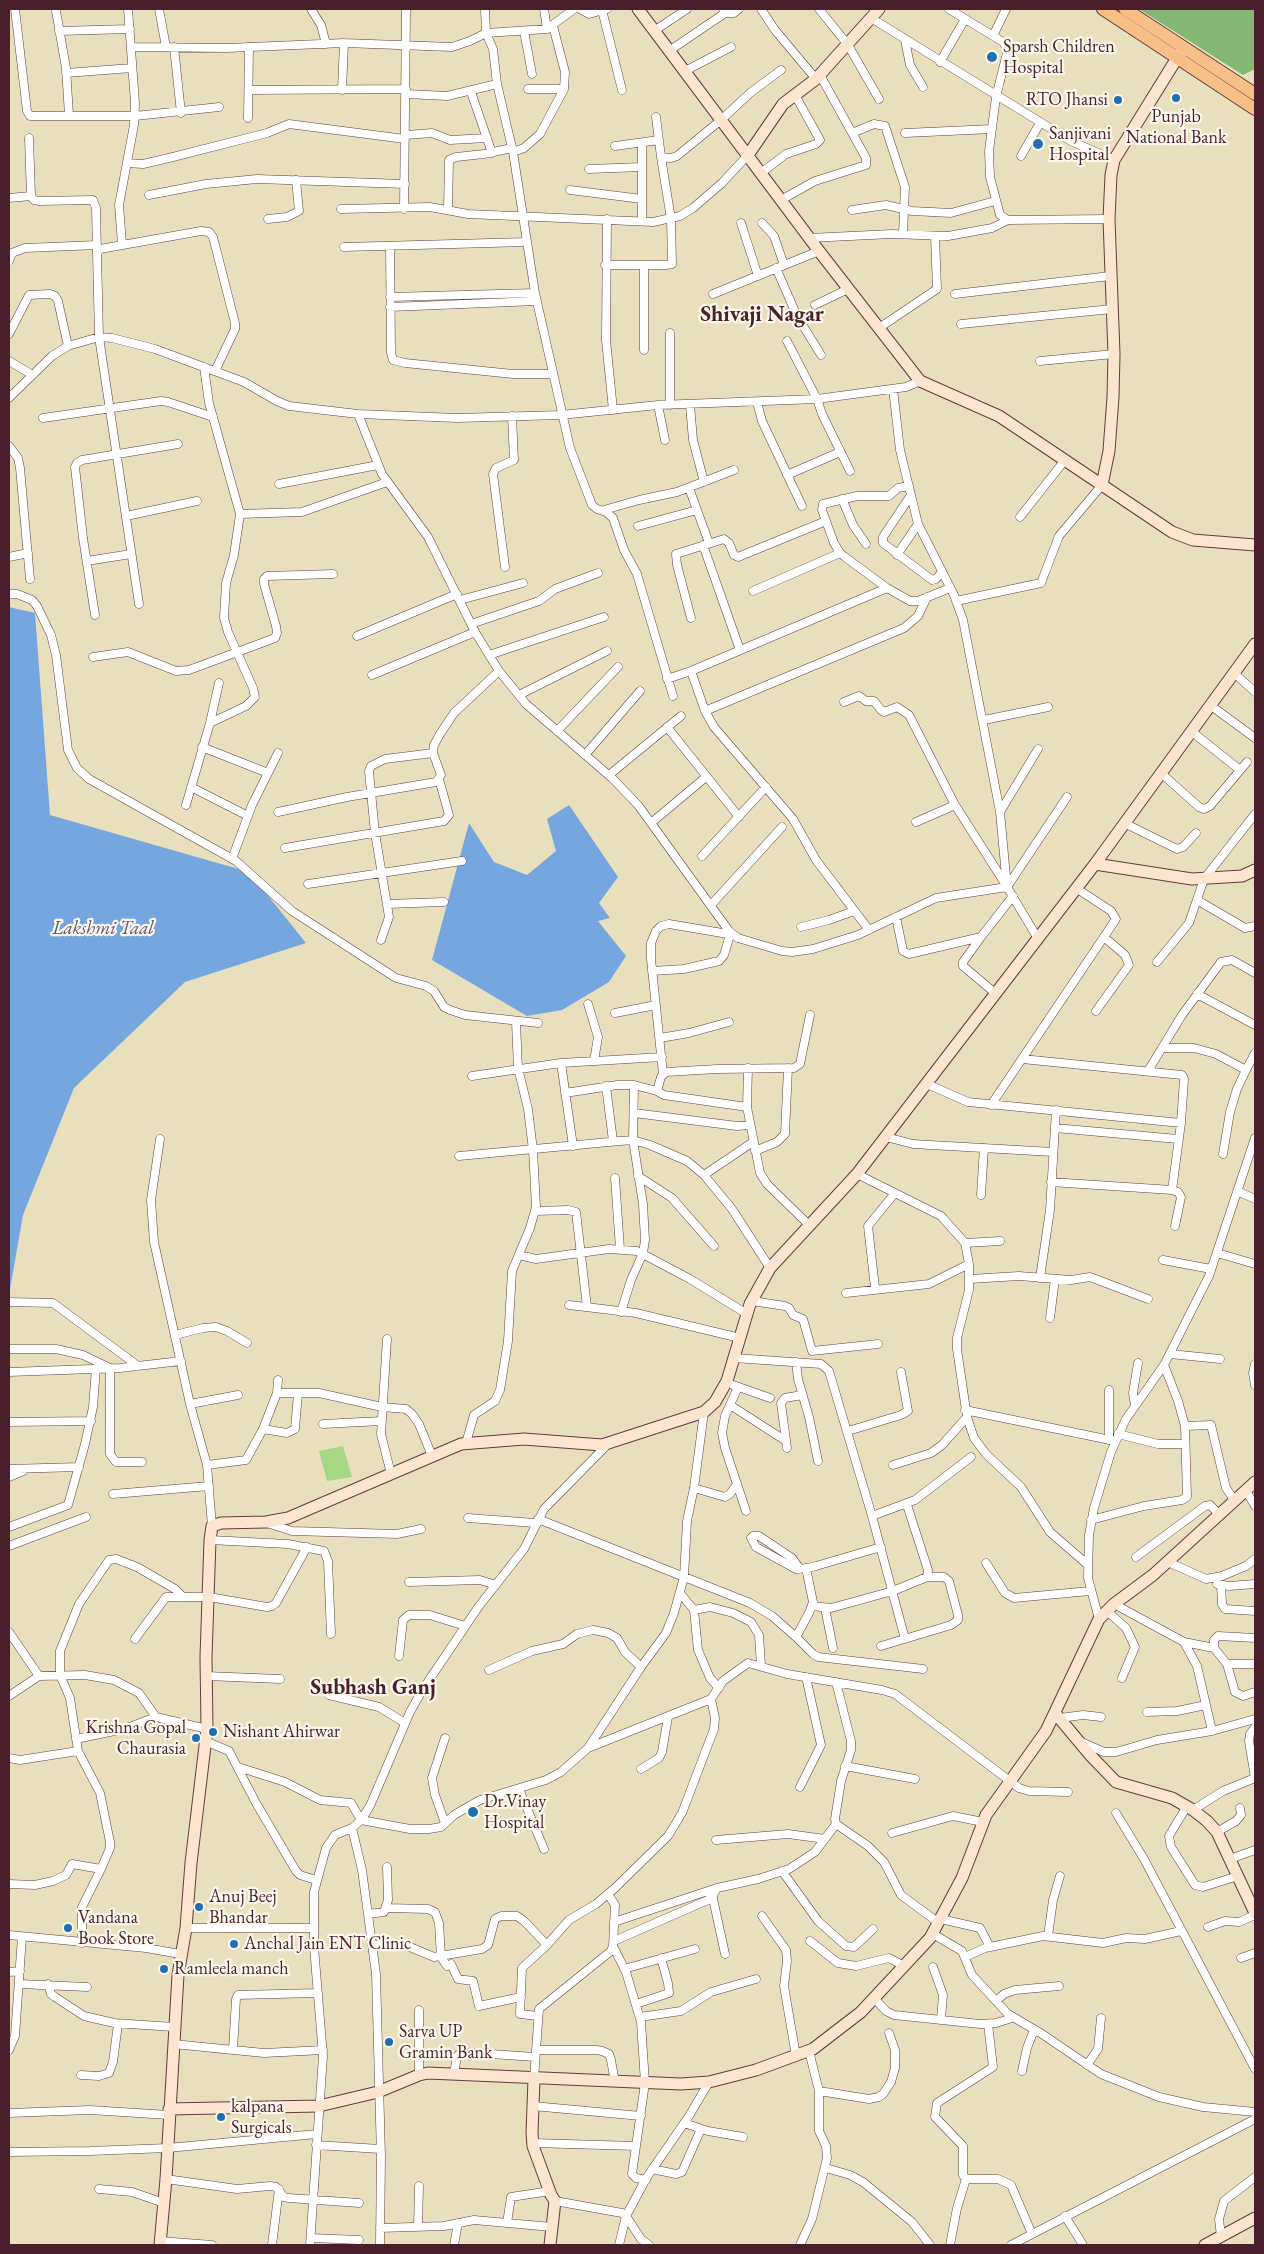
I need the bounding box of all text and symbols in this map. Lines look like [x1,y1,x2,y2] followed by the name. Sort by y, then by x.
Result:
[1003,36,1115,78] place label: Sparsh Children Hospital
[985,50,999,64] marker: Sparsh Children Hospital
[1026,89,1108,111] place label: RTO Jhansi
[1170,92,1182,104] marker: Punjab National Bank
[1112,94,1124,106] marker: RTO Jhansi
[1126,106,1226,148] place label: Punjab National Bank
[1049,123,1111,166] place label: Sanjivani Hospital
[1031,137,1045,151] marker: Sanjivani Hospital
[700,302,824,328] district label: Shivaji Nagar
[52,918,154,940] water label: Lakshmi Taal
[310,1675,436,1701] district label: Subhash Ganj
[85,1717,186,1760] place label: Krishna Gopal Chaurasia
[223,1721,340,1743] place label: Nishant Ahirwar
[207,1726,219,1738] marker: Nishant Ahirwar
[190,1732,202,1744] marker: Krishna Gopal Chaurasia
[484,1791,546,1834] place label: Dr.Vinay Hospital
[466,1805,480,1819] marker: Dr.Vinay Hospital
[209,1886,277,1928] place label: Anuj Beej Bhandar
[193,1901,205,1913] marker: Anuj Beej Bhandar
[78,1907,154,1950] place label: Vandana Book Store
[62,1922,74,1934] marker: Vandana Book Store
[244,1933,411,1955] place label: Anchal Jain ENT Clinic
[228,1938,240,1950] marker: Anchal Jain ENT Clinic
[174,1958,289,1980] place label: Ramleela manch
[158,1963,170,1975] marker: Ramleela manch
[399,2021,493,2064] place label: Sarva UP Gramin Bank
[383,2036,395,2048] marker: Sarva UP Gramin Bank
[231,2096,291,2138] place label: kalpana Surgicals
[215,2111,227,2123] marker: kalpana Surgicals

